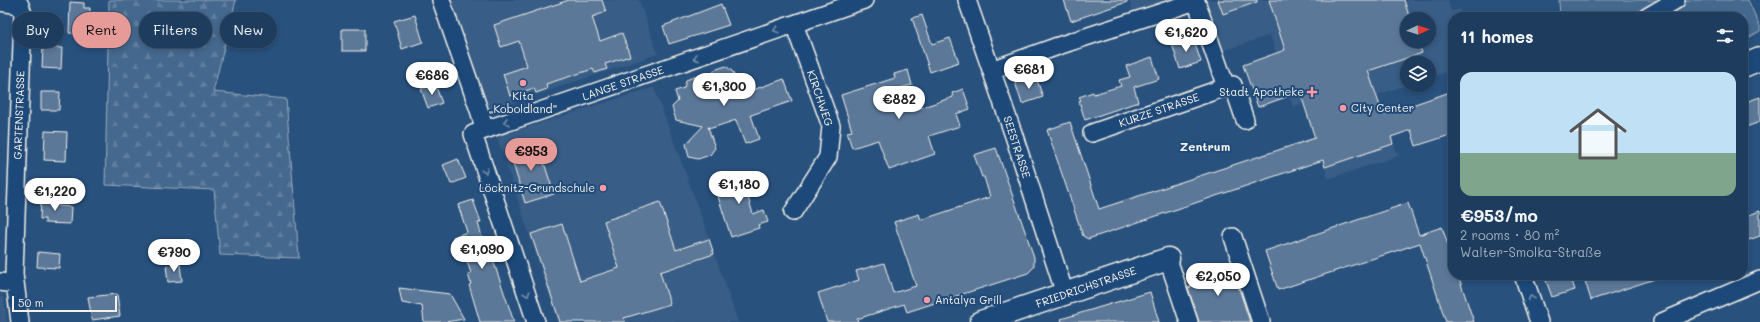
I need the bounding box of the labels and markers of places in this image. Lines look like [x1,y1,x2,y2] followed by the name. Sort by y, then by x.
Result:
[1153,19,1219,53] pin: €1,620
[1005,56,1053,90] pin: €681
[408,62,456,96] pin: €686
[691,73,757,107] pin: €1,300
[518,78,528,88] marker: Kita „Koboldland“
[1219,84,1304,99] place label: Stadt Apotheke
[875,86,923,120] pin: €882
[1307,87,1317,97] marker: Stadt Apotheke
[488,88,558,116] place label: Kita „Koboldland“
[1351,100,1414,115] place label: City Center
[1338,103,1348,113] marker: City Center
[507,138,555,172] pin: €953
[706,171,772,205] pin: €1,180
[22,178,88,212] pin: €1,220
[479,180,595,195] place label: Löcknitz-Grundschule
[598,183,608,193] marker: Löcknitz-Grundschule
[449,236,515,270] pin: €1,090
[150,239,198,273] pin: €790
[1185,263,1251,297] pin: €2,050
[935,292,1002,307] place label: Antalya Grill
[922,295,932,305] marker: Antalya Grill

